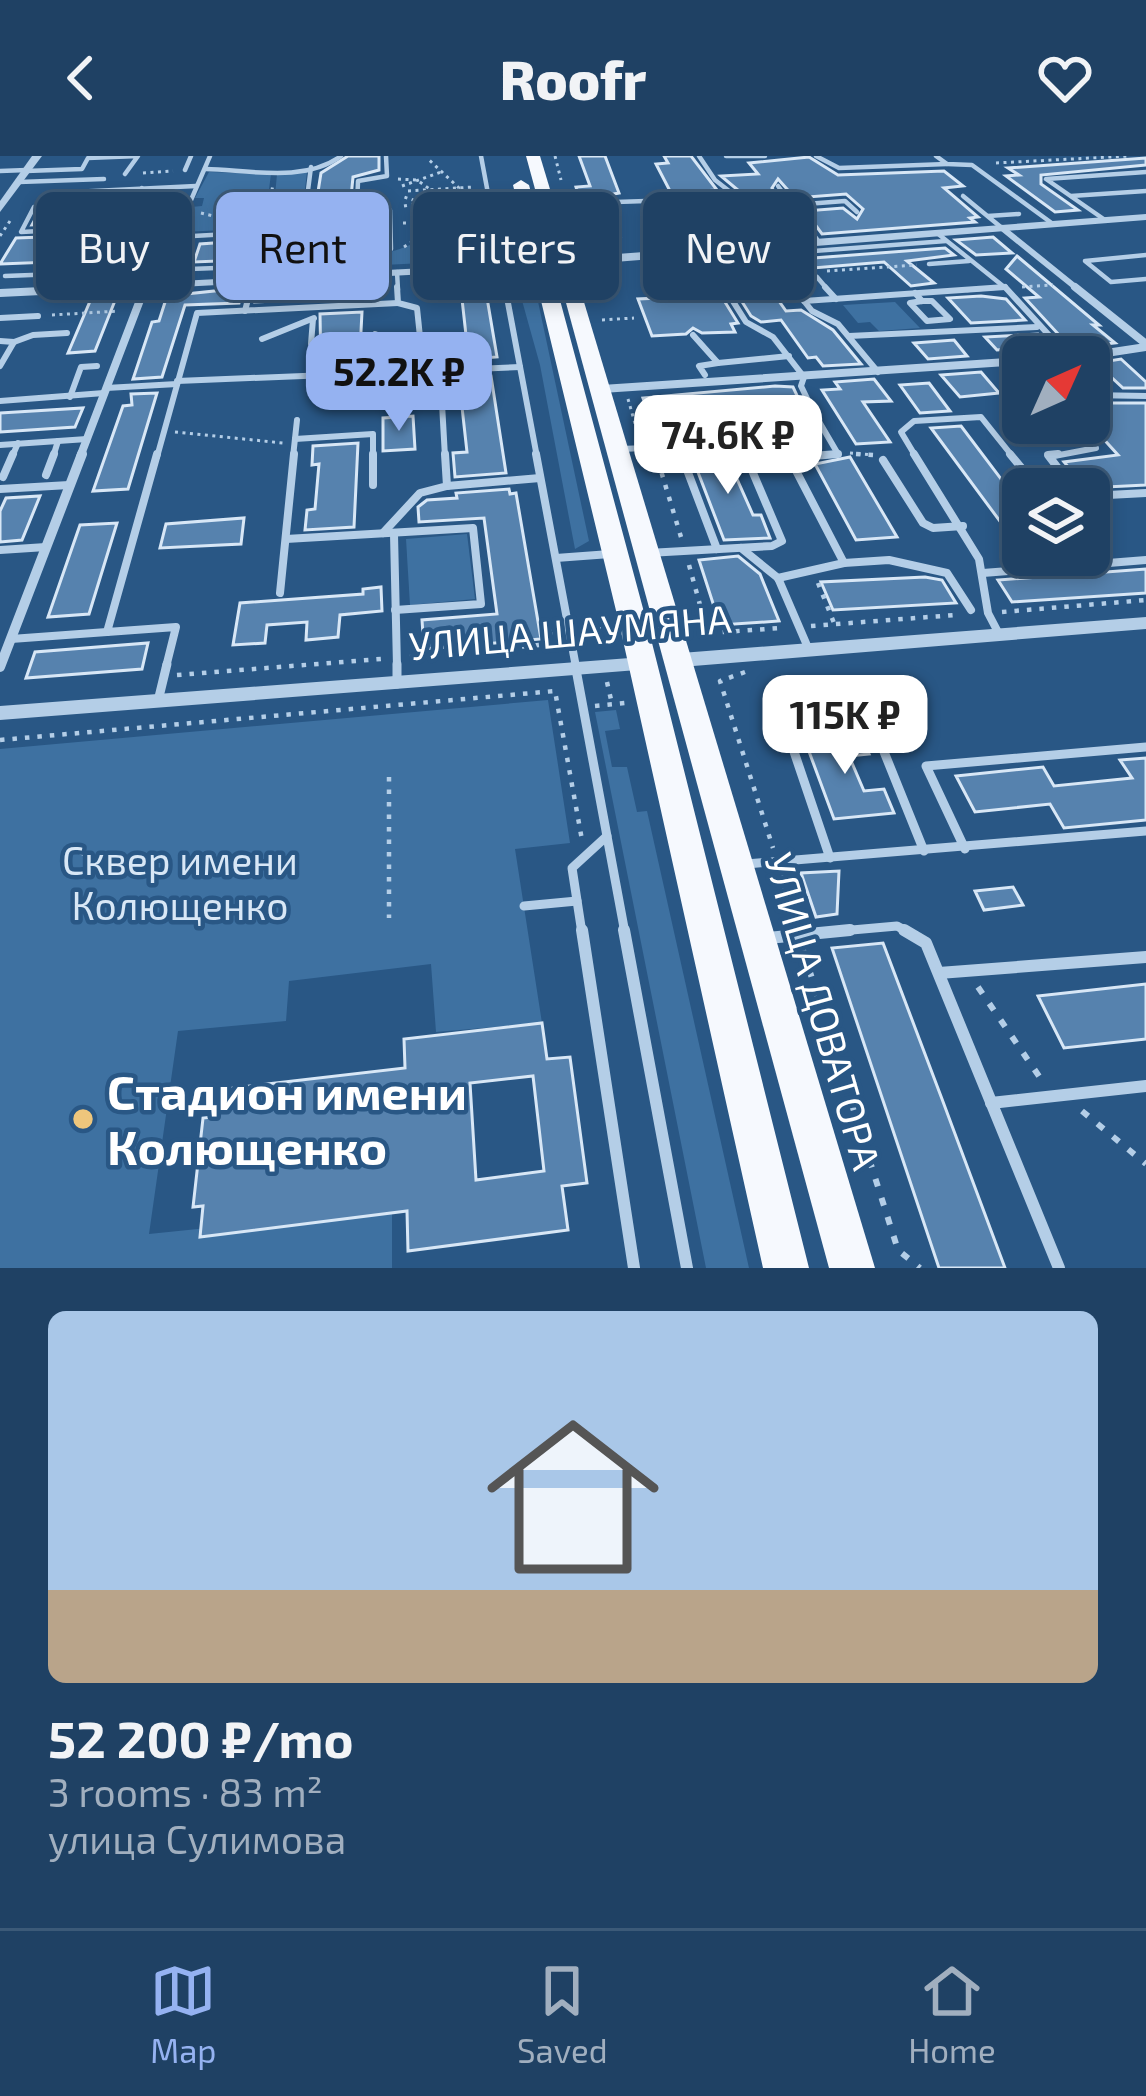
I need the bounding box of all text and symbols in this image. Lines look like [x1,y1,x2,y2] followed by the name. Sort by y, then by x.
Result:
[48,45,114,111] icon: back
[1032,45,1098,111] icon: heart
[500,46,646,111] text: Roofr
[36,192,192,300] chip: Buy
[216,192,389,300] chip: Rent
[413,192,619,300] chip: Filters
[643,192,814,300] chip: New
[288,332,510,434] pin: 52.2K ₽
[1002,336,1110,444] north arrow
[1002,336,1110,576] map controls
[333,347,465,394] text: 52.2K ₽
[617,395,839,497] pin: 74.6K ₽
[661,410,795,457] text: 74.6K ₽
[1002,468,1110,576] button: layers
[407,594,733,668] street label: УЛИЦА ШАУМЯНА
[747,675,943,777] pin: 115K ₽
[789,690,901,737] text: 115K ₽
[62,836,298,928] park label: Сквер имени Колющенко
[756,847,892,1175] street label: УЛИЦА ДОВАТОРА
[107,1062,467,1175] place label: Стадион имени Колющенко
[70,1106,96,1132] marker: Стадион имени Колющенко
[465,1389,681,1605] icon: home
[48,1707,354,1768] text: 52 200 ₽/mo
[48,1768,323,1815] text: 3 rooms · 83 m²
[48,1815,346,1862] text: улица Сулимова
[150,1958,217,2070] tab: Map
[517,1958,608,2070] tab: Saved
[908,1958,996,2070] tab: Home

